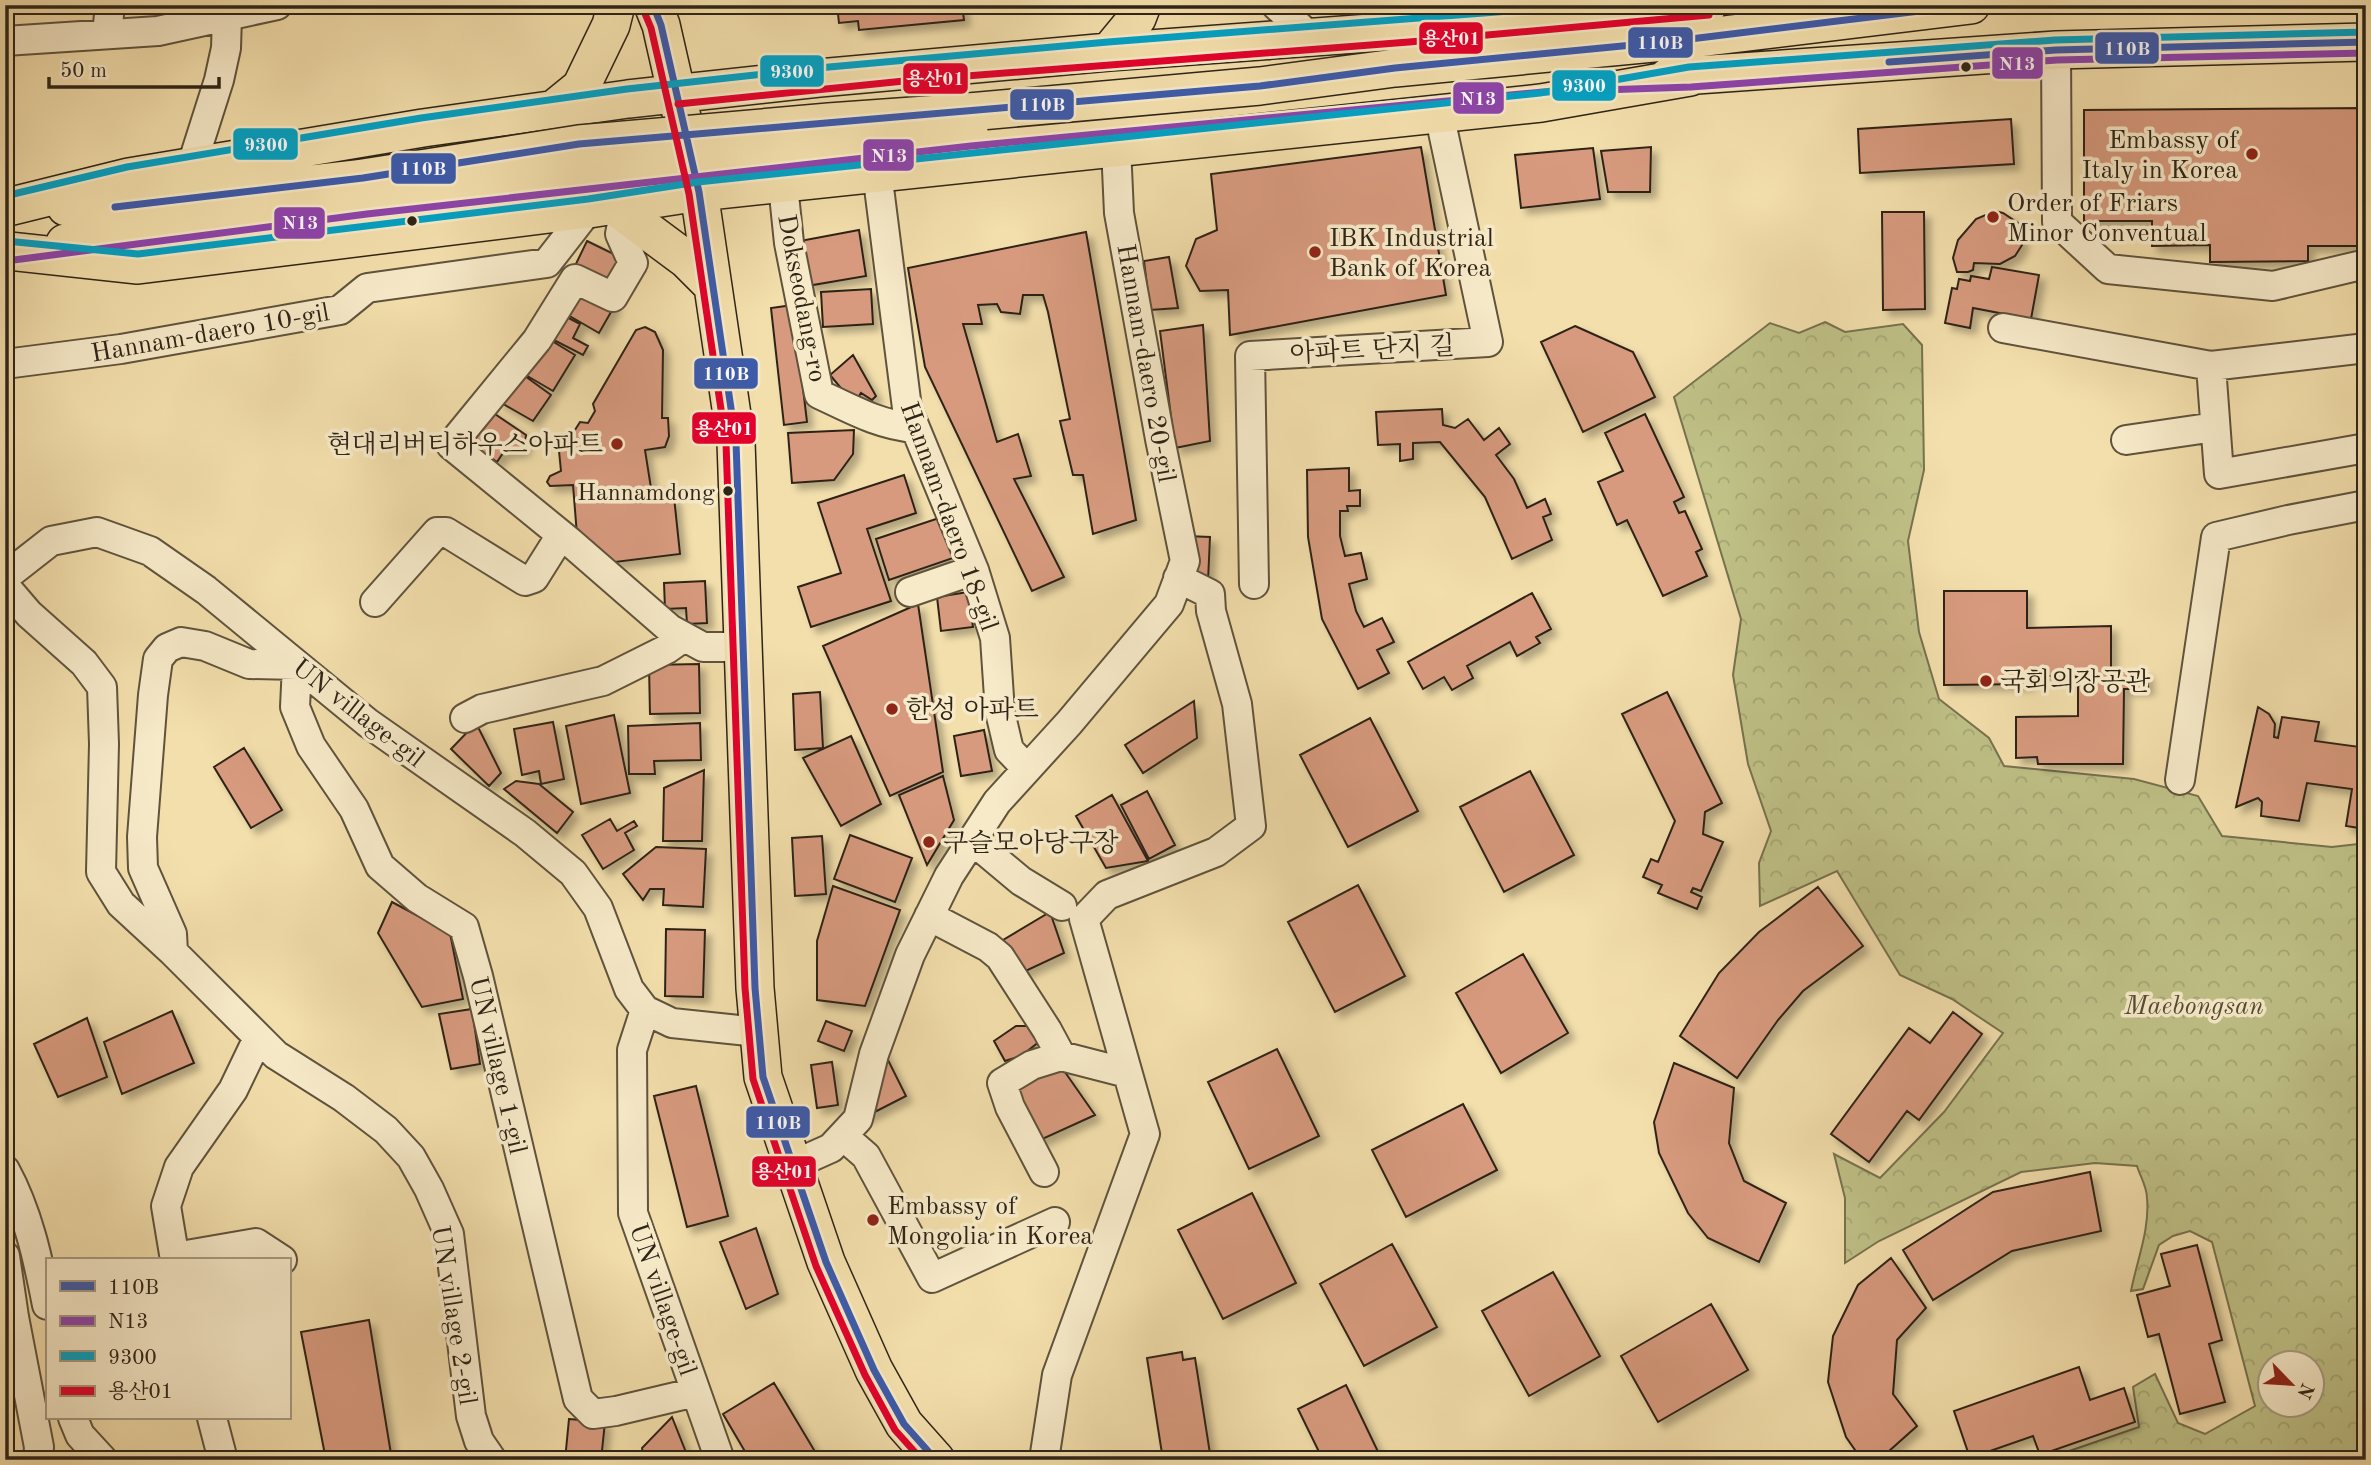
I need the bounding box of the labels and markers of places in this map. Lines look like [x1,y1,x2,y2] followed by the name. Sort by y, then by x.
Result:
[1959,60,1973,74] unlabelled marker
[2081,128,2239,184] place label: Embassy of Italy in Korea
[2244,146,2260,162] marker: Embassy of Italy in Korea
[2007,191,2206,247] place label: Order of Friars Minor Conventual
[1985,209,2001,225] marker: Order of Friars Minor Conventual
[405,214,419,228] unlabelled marker
[1329,226,1494,282] place label: IBK Industrial Bank of Korea
[1307,244,1323,260] marker: IBK Industrial Bank of Korea
[327,431,603,459] place label: 현대리버티하우스아파트
[609,436,625,452] marker: 현대리버티하우스아파트
[577,482,715,506] place label: Hannamdong
[721,484,735,498] marker: Hannamdong
[2000,668,2151,696] place label: 국회의장공관
[1978,673,1994,689] marker: 국회의장공관
[906,696,1039,724] place label: 한성 아파트
[884,701,900,717] marker: 한성 아파트
[943,829,1119,857] place label: 구슬모아당구장
[921,834,937,850] marker: 구슬모아당구장
[887,1194,1093,1250] place label: Embassy of Mongolia in Korea
[865,1212,881,1228] marker: Embassy of Mongolia in Korea

